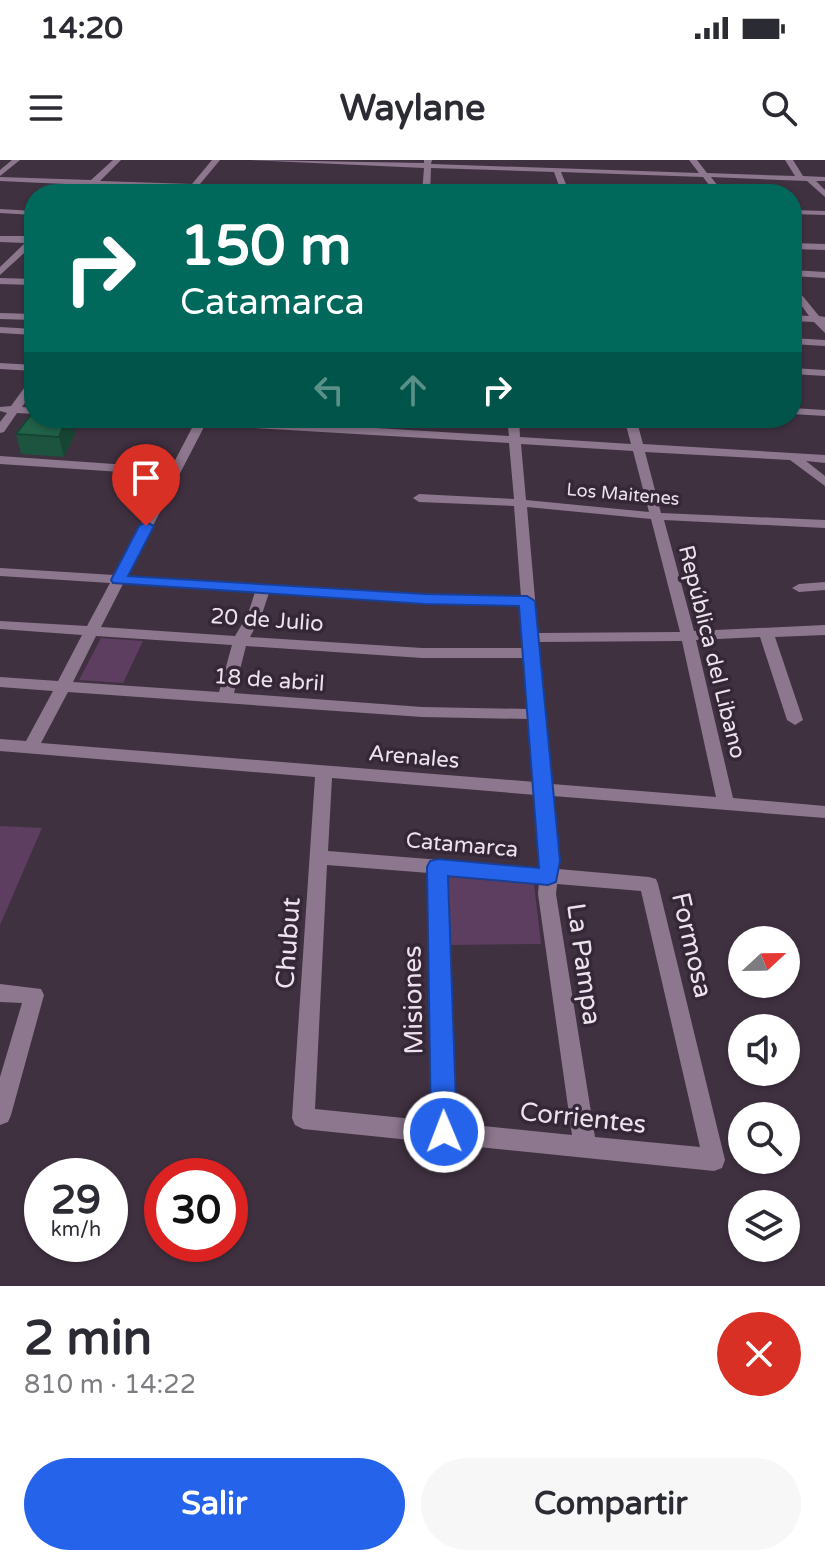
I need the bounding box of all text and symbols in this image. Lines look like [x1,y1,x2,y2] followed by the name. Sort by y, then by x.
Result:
[40,10,123,47] text: 14:20
[24,86,68,130] icon: menu
[757,86,801,130] icon: search
[340,87,485,130] text: Waylane
[180,213,351,280] text: 150 m
[48,216,152,320] icon: right
[180,281,365,324] text: Catamarca
[307,368,351,412] icon: left
[391,368,435,412] icon: ahead
[475,368,519,412] icon: right
[112,444,180,526] pin
[124,456,168,500] icon: arrive
[566,478,680,510] street label: Los Maitenes
[673,543,751,761] street label: República del Libano
[210,603,324,637] street label: 20 de Julio
[213,663,325,697] street label: 18 de abril
[367,740,461,774] street label: Arenales
[405,827,519,863] street label: Catamarca
[665,889,719,1001] street label: Formosa
[269,896,307,990] street label: Chubut
[560,901,608,1027] street label: La Pampa
[728,926,800,998] north arrow
[728,926,800,1262] map controls
[397,945,429,1055] street label: Misiones
[728,1014,800,1086] button: sound
[402,1090,486,1174] position arrow
[518,1096,648,1140] street label: Corrientes
[728,1102,800,1174] button: search
[144,1158,248,1262] speed limit sign: 30
[51,1176,101,1224] text: 29
[728,1190,800,1262] button: layers
[51,1218,101,1242] text: km/h
[24,1310,152,1368] text: 2 min
[717,1312,801,1396] button: close
[24,1369,196,1400] text: 810 m · 14:22
[24,1458,405,1550] button: Salir
[421,1458,801,1550] button: Compartir

